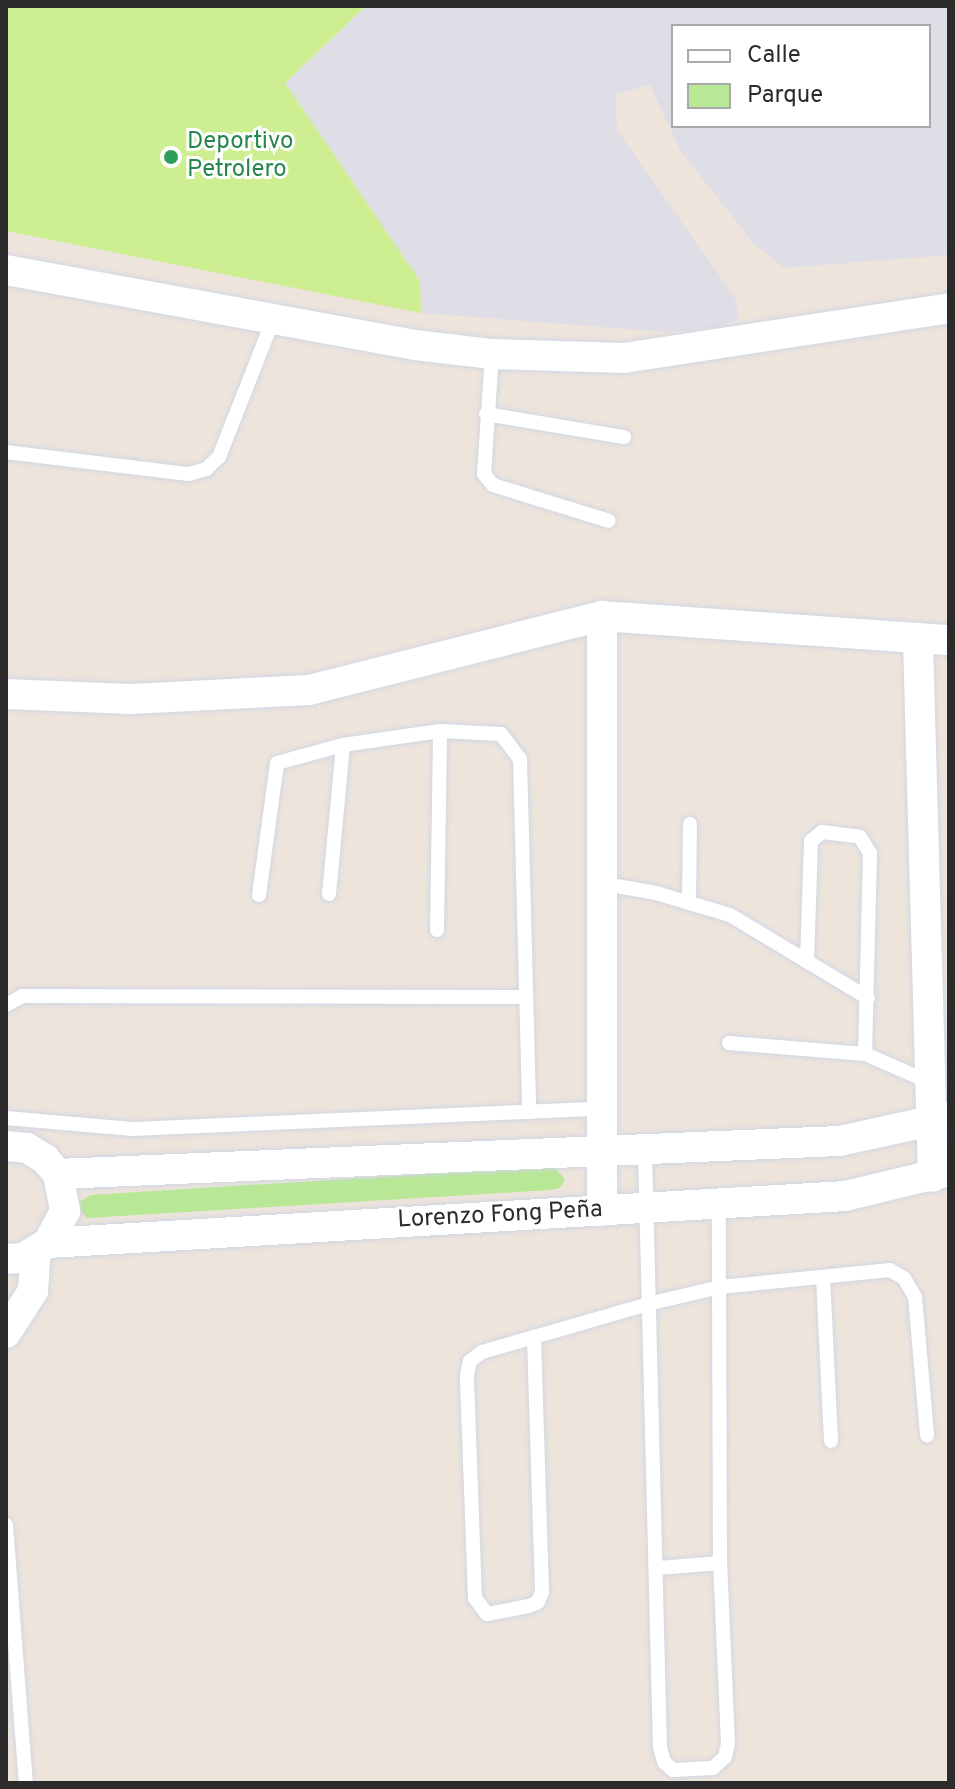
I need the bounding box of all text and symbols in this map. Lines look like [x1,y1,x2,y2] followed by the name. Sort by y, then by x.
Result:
[671,24,931,128] legend
[747,41,801,71] text: Calle
[747,81,823,111] text: Parque
[187,129,293,185] place label: Deportivo Petrolero
[162,148,180,166] marker: Deportivo Petrolero
[397,1196,603,1236] street label: Lorenzo Fong Peña

